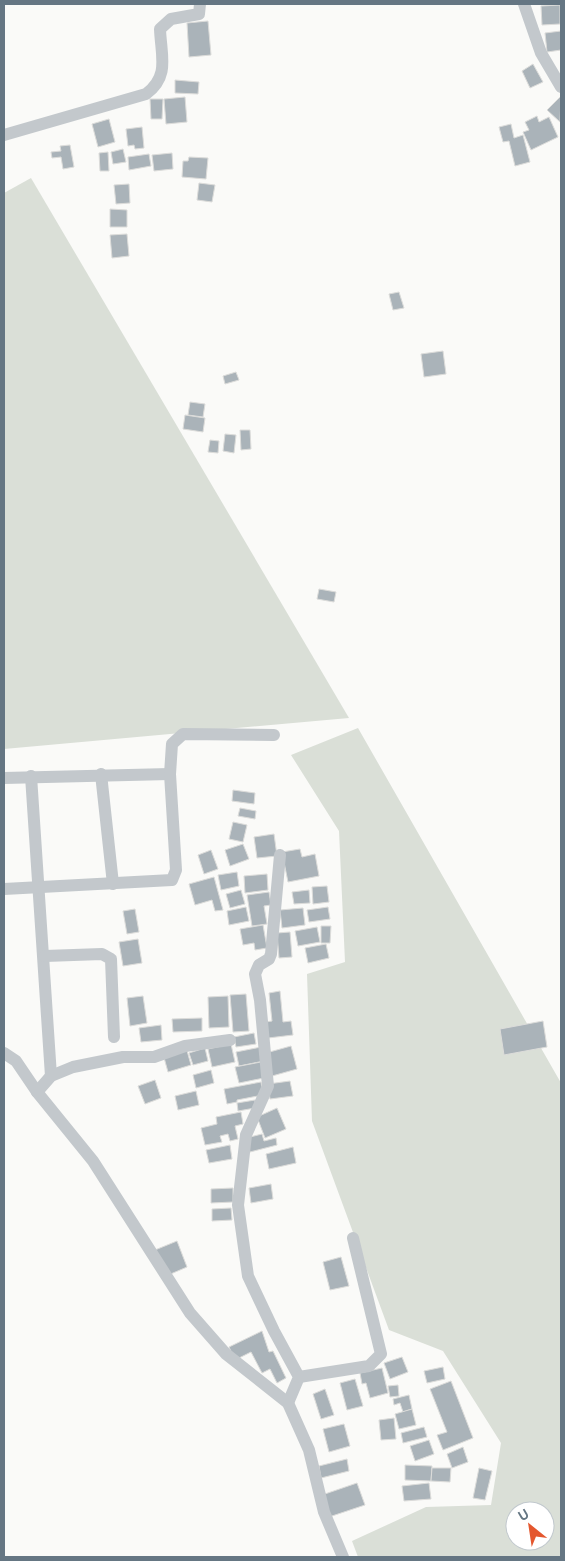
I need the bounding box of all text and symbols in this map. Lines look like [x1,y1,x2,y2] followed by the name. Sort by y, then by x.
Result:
[505,1501,555,1551] north arrow
[515,1505,532,1525] text: U

